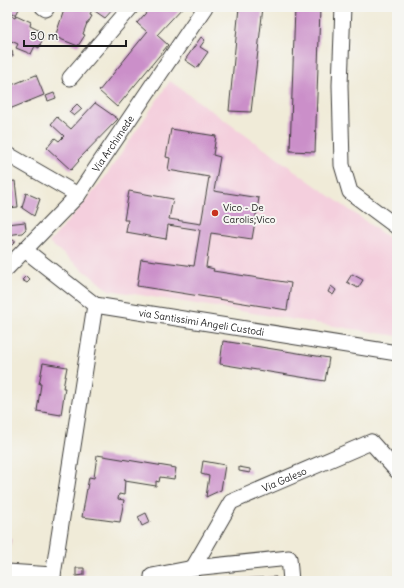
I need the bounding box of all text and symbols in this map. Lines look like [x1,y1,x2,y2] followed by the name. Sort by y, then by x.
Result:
[24,22,126,48] scale bar
[30,28,59,43] text: 50 m
[89,113,137,175] street label: Via Archimede
[223,201,276,226] place label: Vico - De Carolis;Vico
[210,208,220,218] marker: Vico - De Carolis;Vico
[138,306,265,339] street label: via Santissimi Angeli Custodi
[260,464,309,495] street label: Via Galeso

